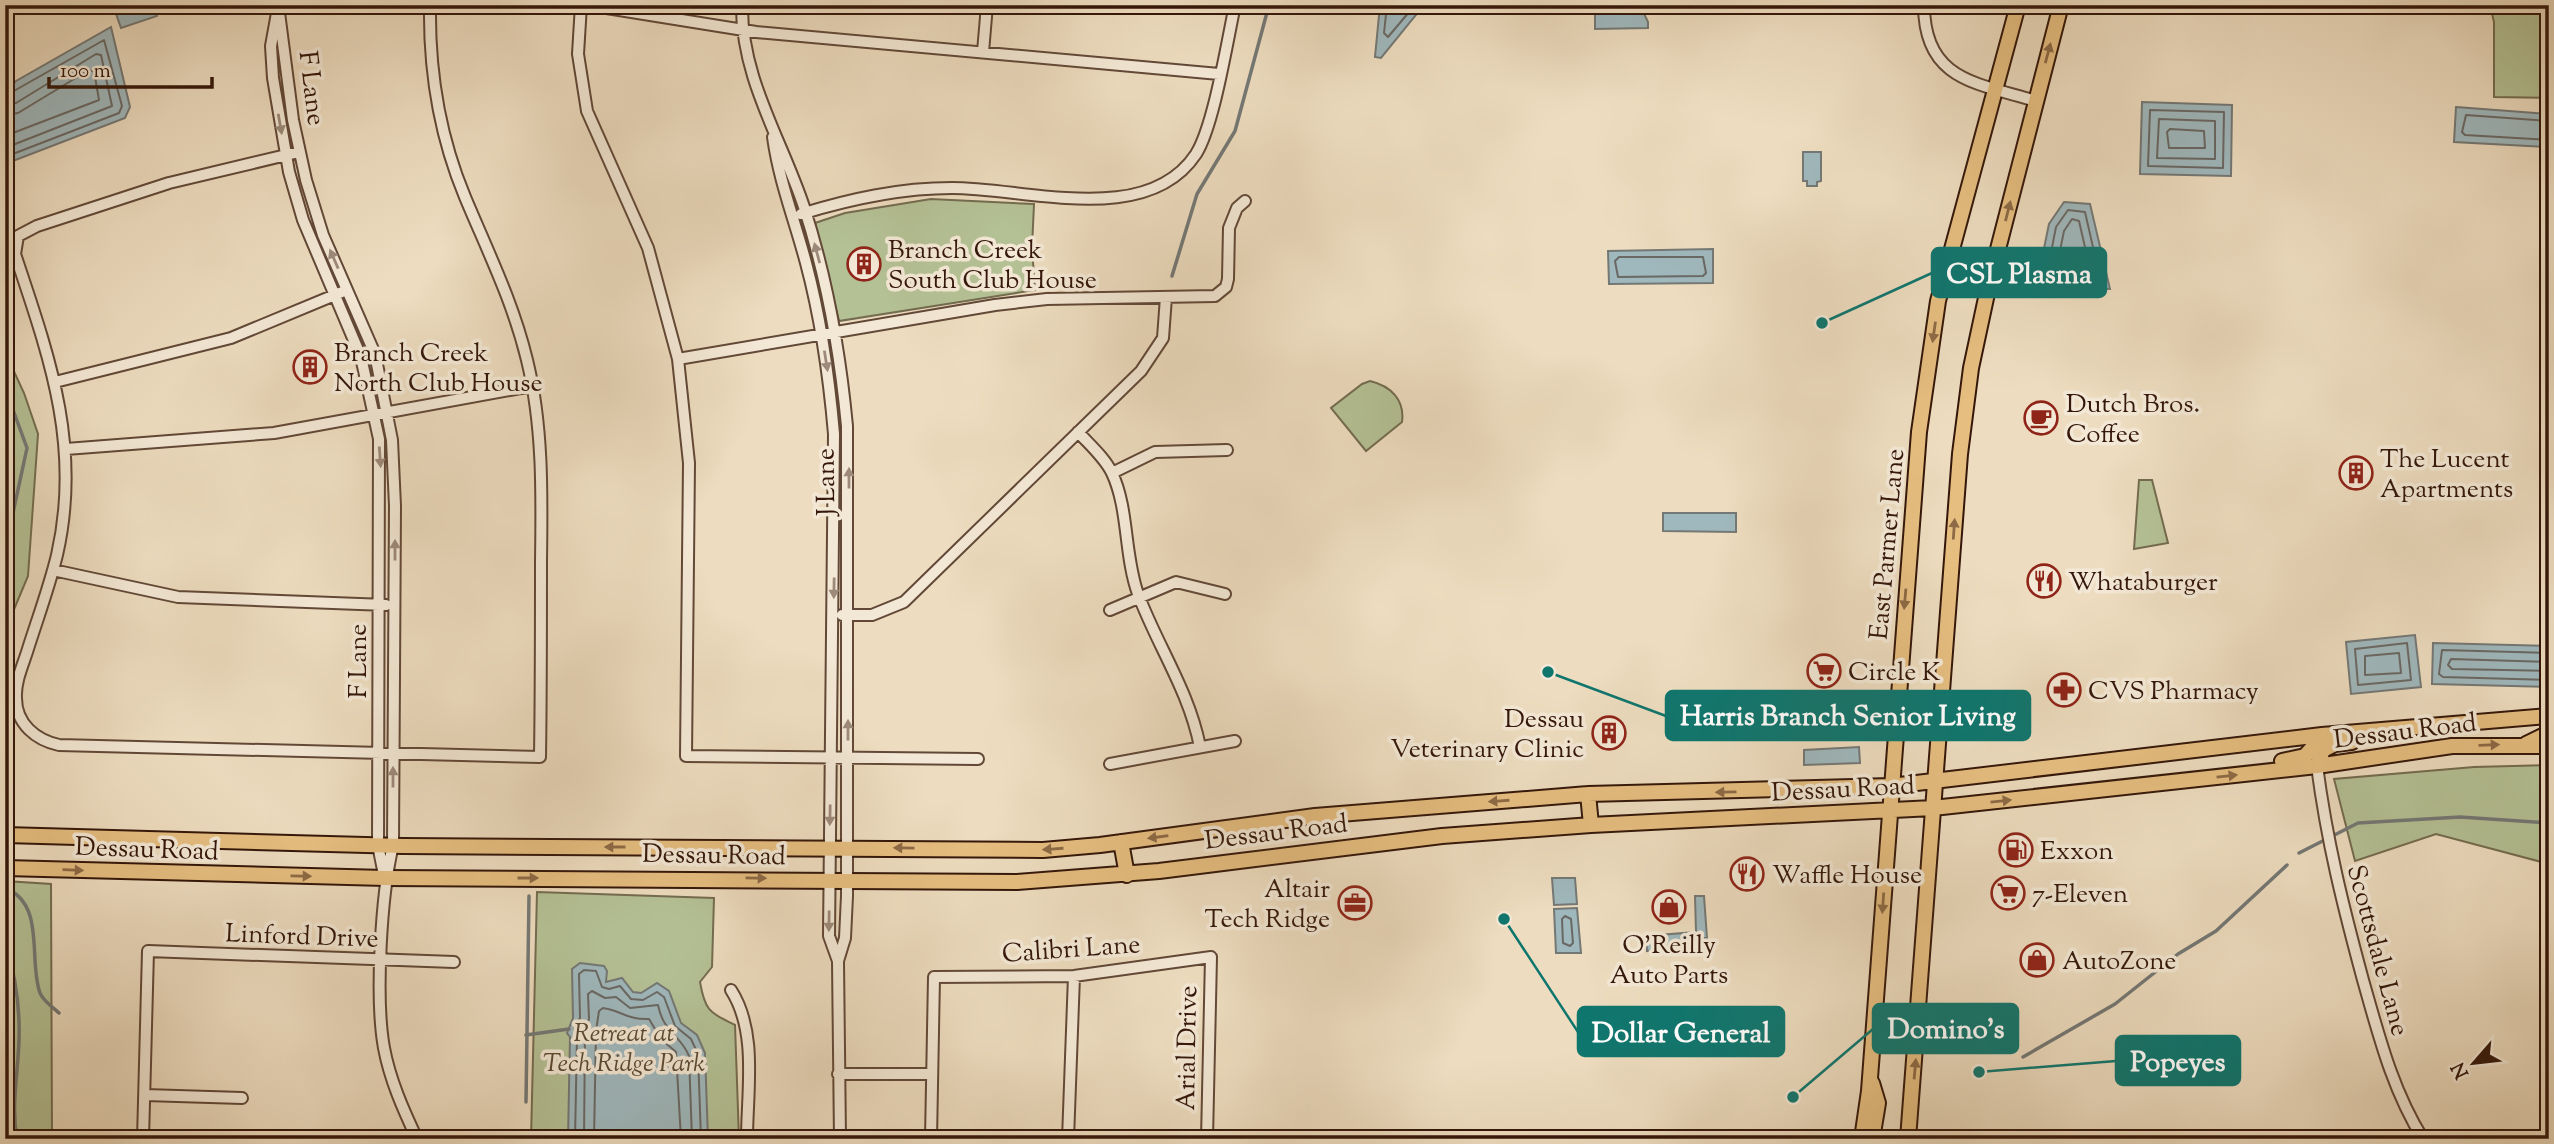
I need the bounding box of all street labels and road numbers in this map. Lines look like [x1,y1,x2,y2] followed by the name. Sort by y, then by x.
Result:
[288,49,333,128] street label: F Lane
[1862,447,1915,641] street label: East Parmer Lane
[808,448,847,518] street label: J Lane
[341,624,378,698] street label: F Lane
[2332,705,2479,760] street label: Dessau Road
[1770,768,1916,813] street label: Dessau Road
[1203,806,1350,861] street label: Dessau Road
[74,830,220,872] street label: Dessau Road
[642,837,786,876] street label: Dessau Road
[2336,861,2417,1040] street label: Scottsdale Lane
[224,916,379,959] street label: Linford Drive
[1001,927,1142,974] street label: Calibri Lane
[1169,985,1208,1111] street label: Arial Drive

